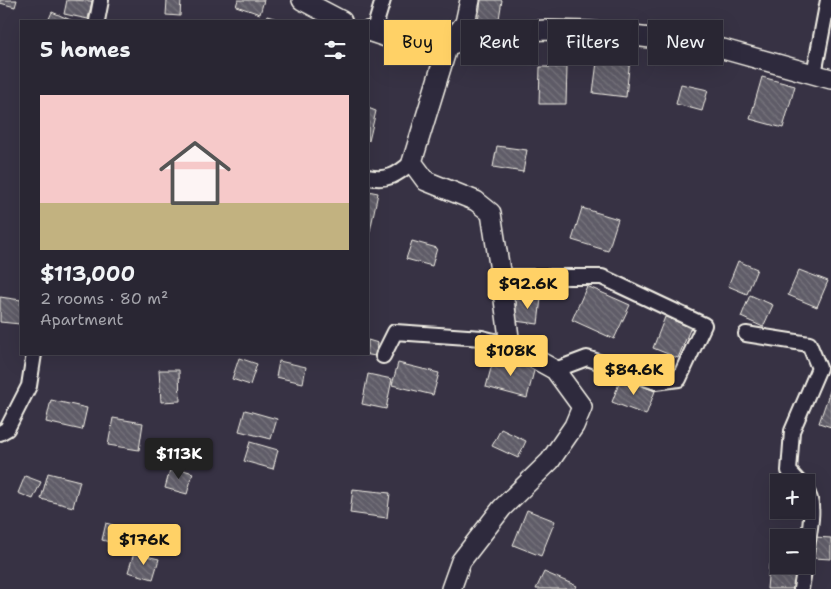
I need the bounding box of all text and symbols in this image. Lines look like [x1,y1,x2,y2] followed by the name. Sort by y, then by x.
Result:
[384,20,451,65] chip: Buy
[461,20,538,65] chip: Rent
[548,20,638,65] chip: Filters
[648,20,723,65] chip: New
[40,36,131,64] text: 5 homes
[321,36,349,64] icon: filters
[150,128,240,218] icon: home
[40,260,135,288] text: $113,000
[487,268,569,310] pin: $92.6K
[499,273,557,294] text: $92.6K
[40,288,168,309] text: 2 rooms · 80 m²
[40,309,123,330] text: Apartment
[476,334,546,377] pin: $108K
[486,340,536,361] text: $108K
[593,354,675,396] pin: $84.6K
[605,359,663,380] text: $84.6K
[144,438,214,480] pin: $113K
[156,443,202,464] text: $113K
[770,474,815,574] map controls
[770,474,815,519] button: +
[109,524,179,566] pin: $176K
[119,529,169,550] text: $176K
[770,529,815,574] button: −

